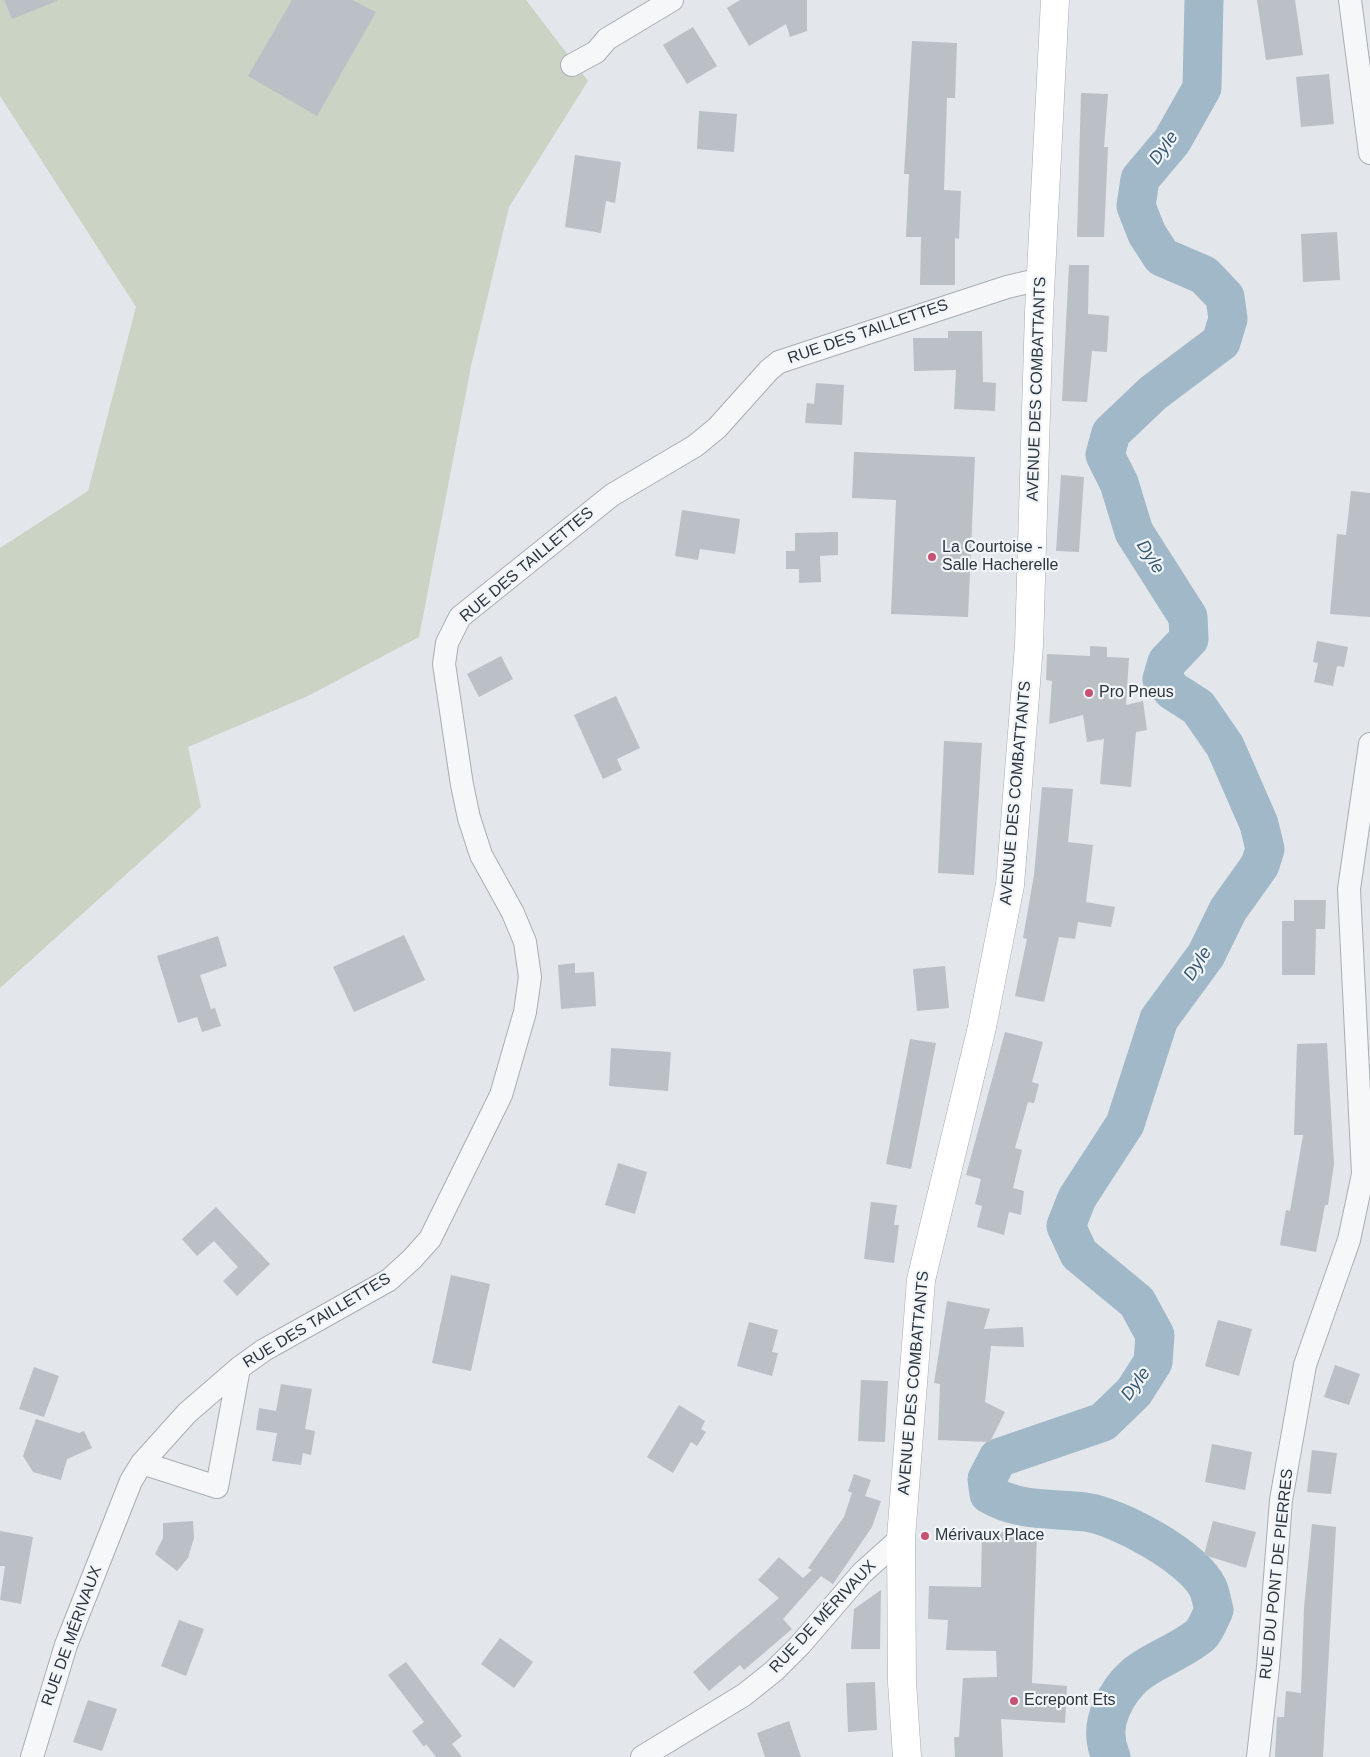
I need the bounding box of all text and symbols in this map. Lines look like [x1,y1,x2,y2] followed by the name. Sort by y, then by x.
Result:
[1145,127,1183,169] water label: Dyle
[1023,276,1051,502] street label: AVENUE DES COMBATTANTS
[785,295,951,369] street label: RUE DES TAILLETTES
[456,503,598,627] street label: RUE DES TAILLETTES
[1131,536,1169,578] water label: Dyle
[942,538,1059,576] place label: La Courtoise - Salle Hacherelle
[926,551,938,563] marker: La Courtoise - Salle Hacherelle
[997,680,1035,906] street label: AVENUE DES COMBATTANTS
[1099,683,1174,703] place label: Pro Pneus
[1083,687,1095,699] marker: Pro Pneus
[1179,943,1217,985] water label: Dyle
[240,1269,394,1373] street label: RUE DES TAILLETTES
[895,1270,933,1496] street label: AVENUE DES COMBATTANTS
[1117,1363,1155,1405] water label: Dyle
[1256,1468,1298,1680] street label: RUE DU PONT DE PIERRES
[935,1526,1044,1546] place label: Mérivaux Place
[919,1530,931,1542] marker: Mérivaux Place
[766,1557,880,1677] street label: RUE DE MÉRIVAUX
[38,1564,106,1708] street label: RUE DE MÉRIVAUX
[1024,1691,1116,1711] place label: Ecrepont Ets
[1008,1695,1020,1707] marker: Ecrepont Ets

